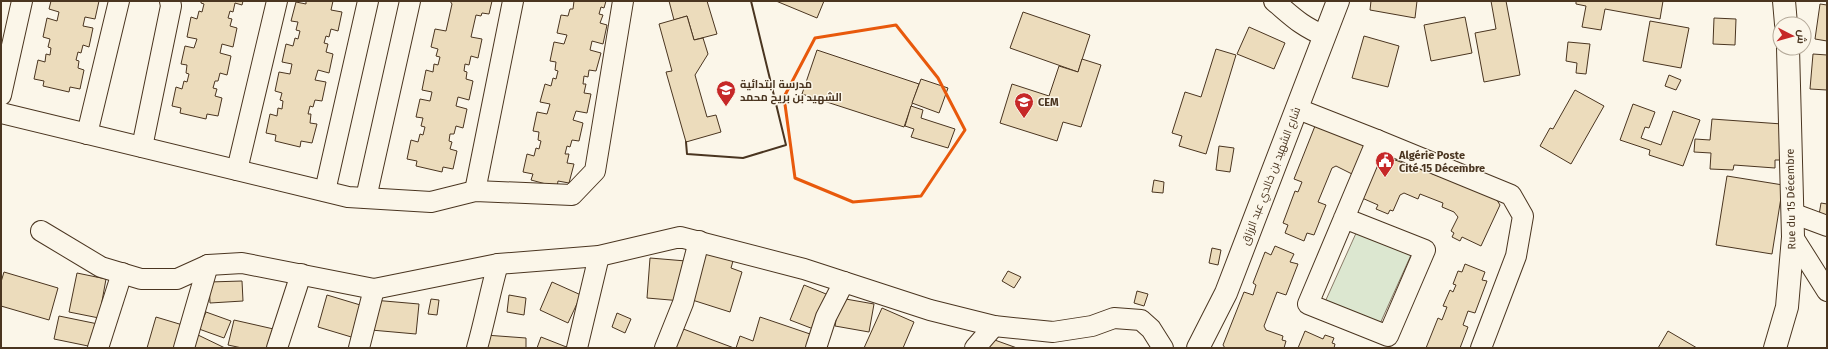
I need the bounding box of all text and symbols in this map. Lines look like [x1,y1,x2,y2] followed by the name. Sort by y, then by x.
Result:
[1772,16,1812,56] north arrow
[1794,29,1809,45] text: ش
[740,78,842,105] place label: مدرسة ابتدائية الشهيد بن بريح محمد
[715,79,737,107] school or university icon: مدرسة ابتدائية الشهيد بن بريح محمد
[1013,91,1035,119] school or university icon: CEM
[1038,96,1059,109] place label: CEM
[1239,105,1305,248] street label: شارع الشهيد بن خالدي عبد الرزاق
[1784,148,1798,250] street label: Rue du 15 Décembre
[1398,149,1485,175] place label: Algérie Poste Cité 15 Décembre
[1374,150,1396,178] public building icon: Algérie Poste Cité 15 Décembre

